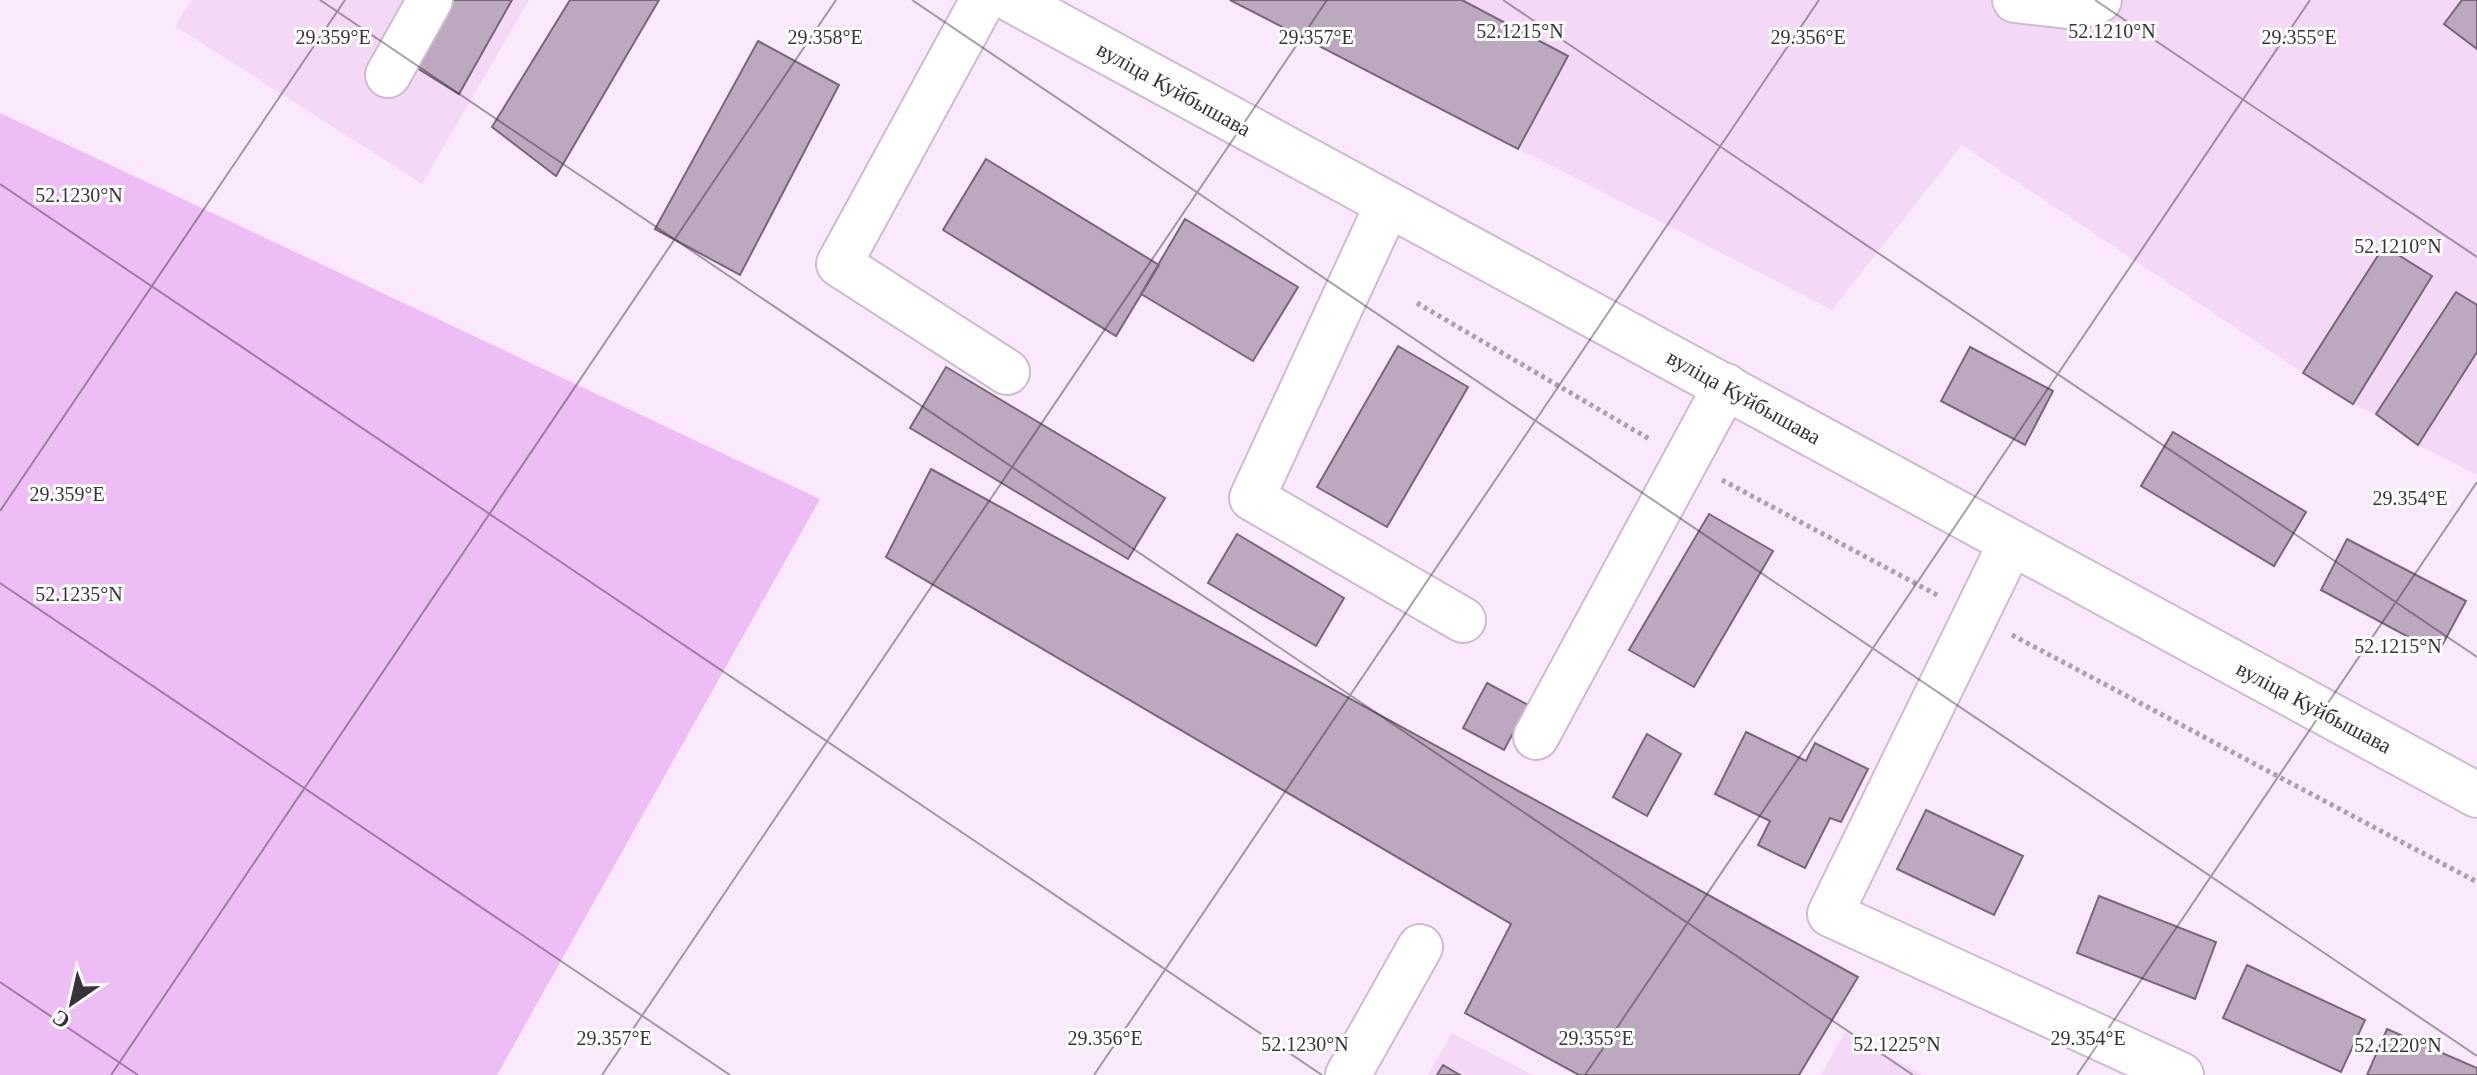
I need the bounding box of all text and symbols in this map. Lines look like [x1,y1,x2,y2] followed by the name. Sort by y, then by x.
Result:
[1476,20,1564,42] text: 52.1215°N
[2068,20,2156,42] text: 52.1210°N
[295,26,371,48] text: 29.359°E
[787,26,863,48] text: 29.358°E
[1278,26,1354,48] text: 29.357°E
[1770,26,1846,48] text: 29.356°E
[2261,26,2337,48] text: 29.355°E
[1093,36,1256,142] street label: вуліца Куйбышава
[35,184,123,206] text: 52.1230°N
[2354,235,2442,257] text: 52.1210°N
[1663,344,1826,450] street label: вуліца Куйбышава
[29,483,105,505] text: 29.359°E
[2372,487,2448,509] text: 29.354°E
[35,583,123,605] text: 52.1235°N
[2354,635,2442,657] text: 52.1215°N
[2232,656,2396,759] street label: вуліца Куйбышава
[32,963,112,1043] north arrow
[48,1004,75,1034] text: С
[576,1027,652,1049] text: 29.357°E
[1067,1027,1143,1049] text: 29.356°E
[1558,1027,1634,1049] text: 29.355°E
[2050,1027,2126,1049] text: 29.354°E
[1261,1033,1349,1055] text: 52.1230°N
[1853,1033,1941,1055] text: 52.1225°N
[2354,1034,2442,1056] text: 52.1220°N

